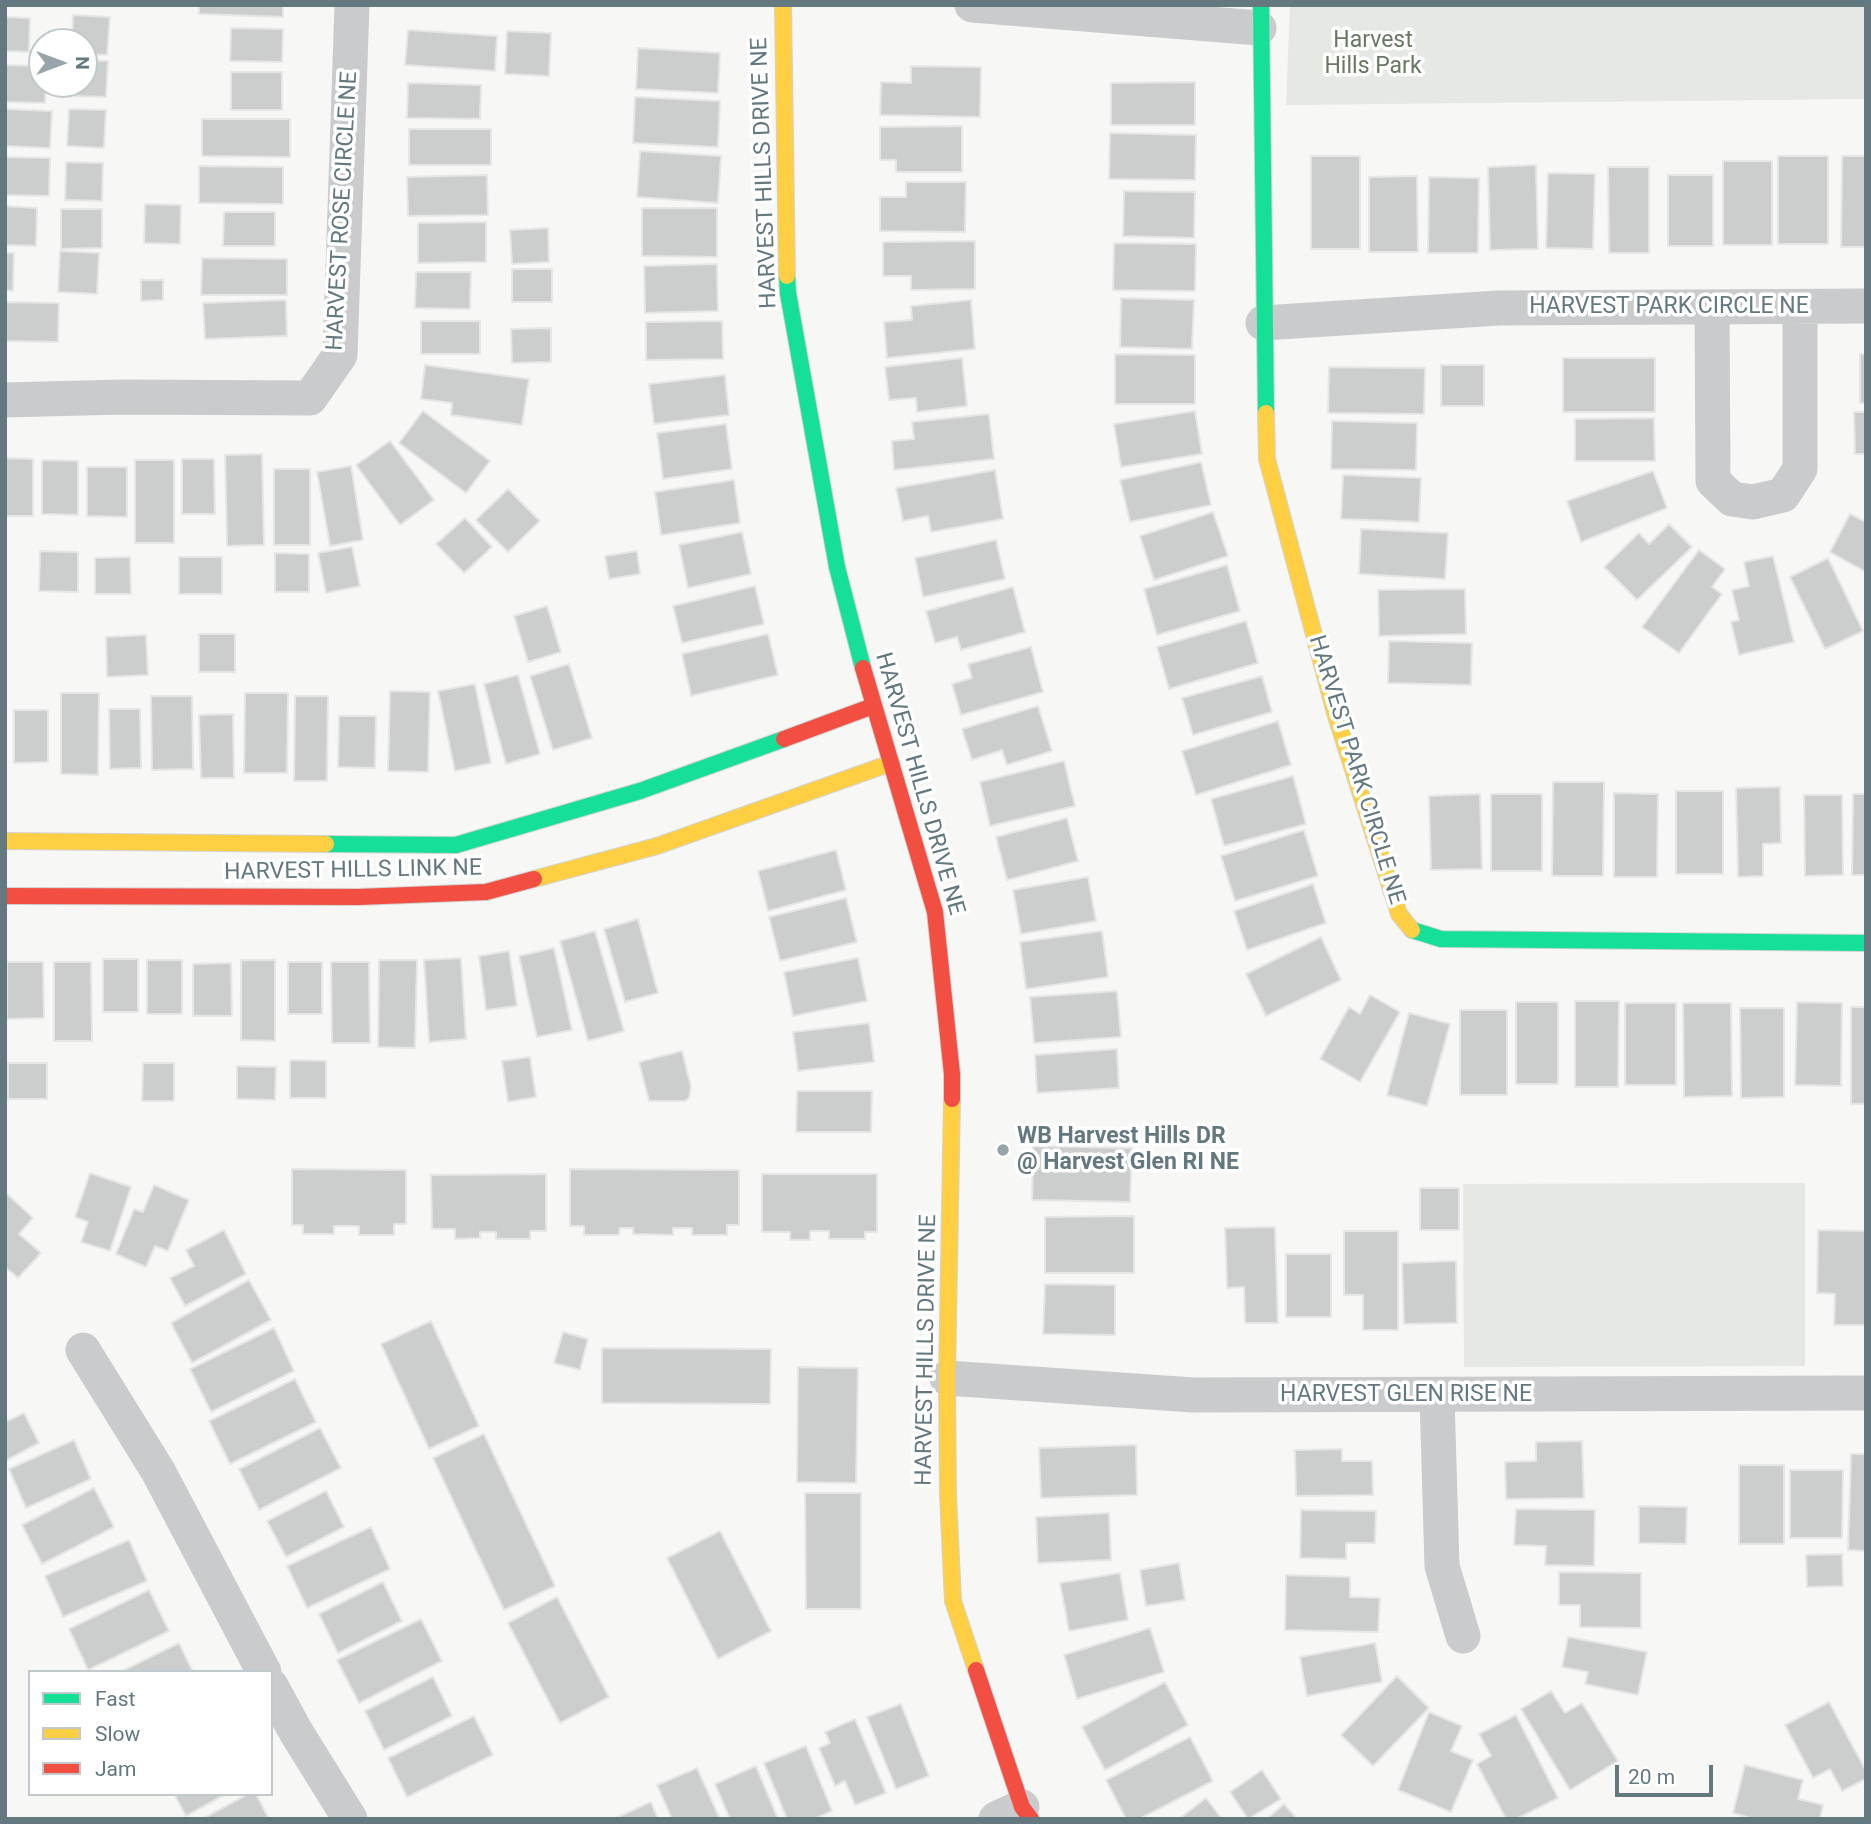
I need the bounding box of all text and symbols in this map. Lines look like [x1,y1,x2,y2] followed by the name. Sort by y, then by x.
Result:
[1324,27,1422,81] park label: Harvest Hills Park
[28,28,98,98] north arrow
[746,37,784,309] street label: HARVEST HILLS DRIVE NE
[71,56,94,70] text: N
[322,71,364,351] street label: HARVEST ROSE CIRCLE NE
[1529,293,1809,321] street label: HARVEST PARK CIRCLE NE
[1302,632,1410,908] street label: HARVEST PARK CIRCLE NE
[868,650,970,918] street label: HARVEST HILLS DRIVE NE
[224,855,482,887] street label: HARVEST HILLS LINK NE
[1017,1123,1239,1177] place label: WB Harvest Hills DR @ Harvest Glen RI NE
[995,1142,1011,1158] marker: WB Harvest Hills DR @ Harvest Glen RI NE
[911,1214,943,1486] street label: HARVEST HILLS DRIVE NE
[1280,1381,1532,1409] street label: HARVEST GLEN RISE NE
[28,1670,273,1796] legend
[95,1687,135,1711] text: Fast
[95,1722,140,1746] text: Slow
[1619,1750,1717,1794] scale bar
[95,1757,136,1781] text: Jam
[1628,1765,1675,1789] text: 20 m

